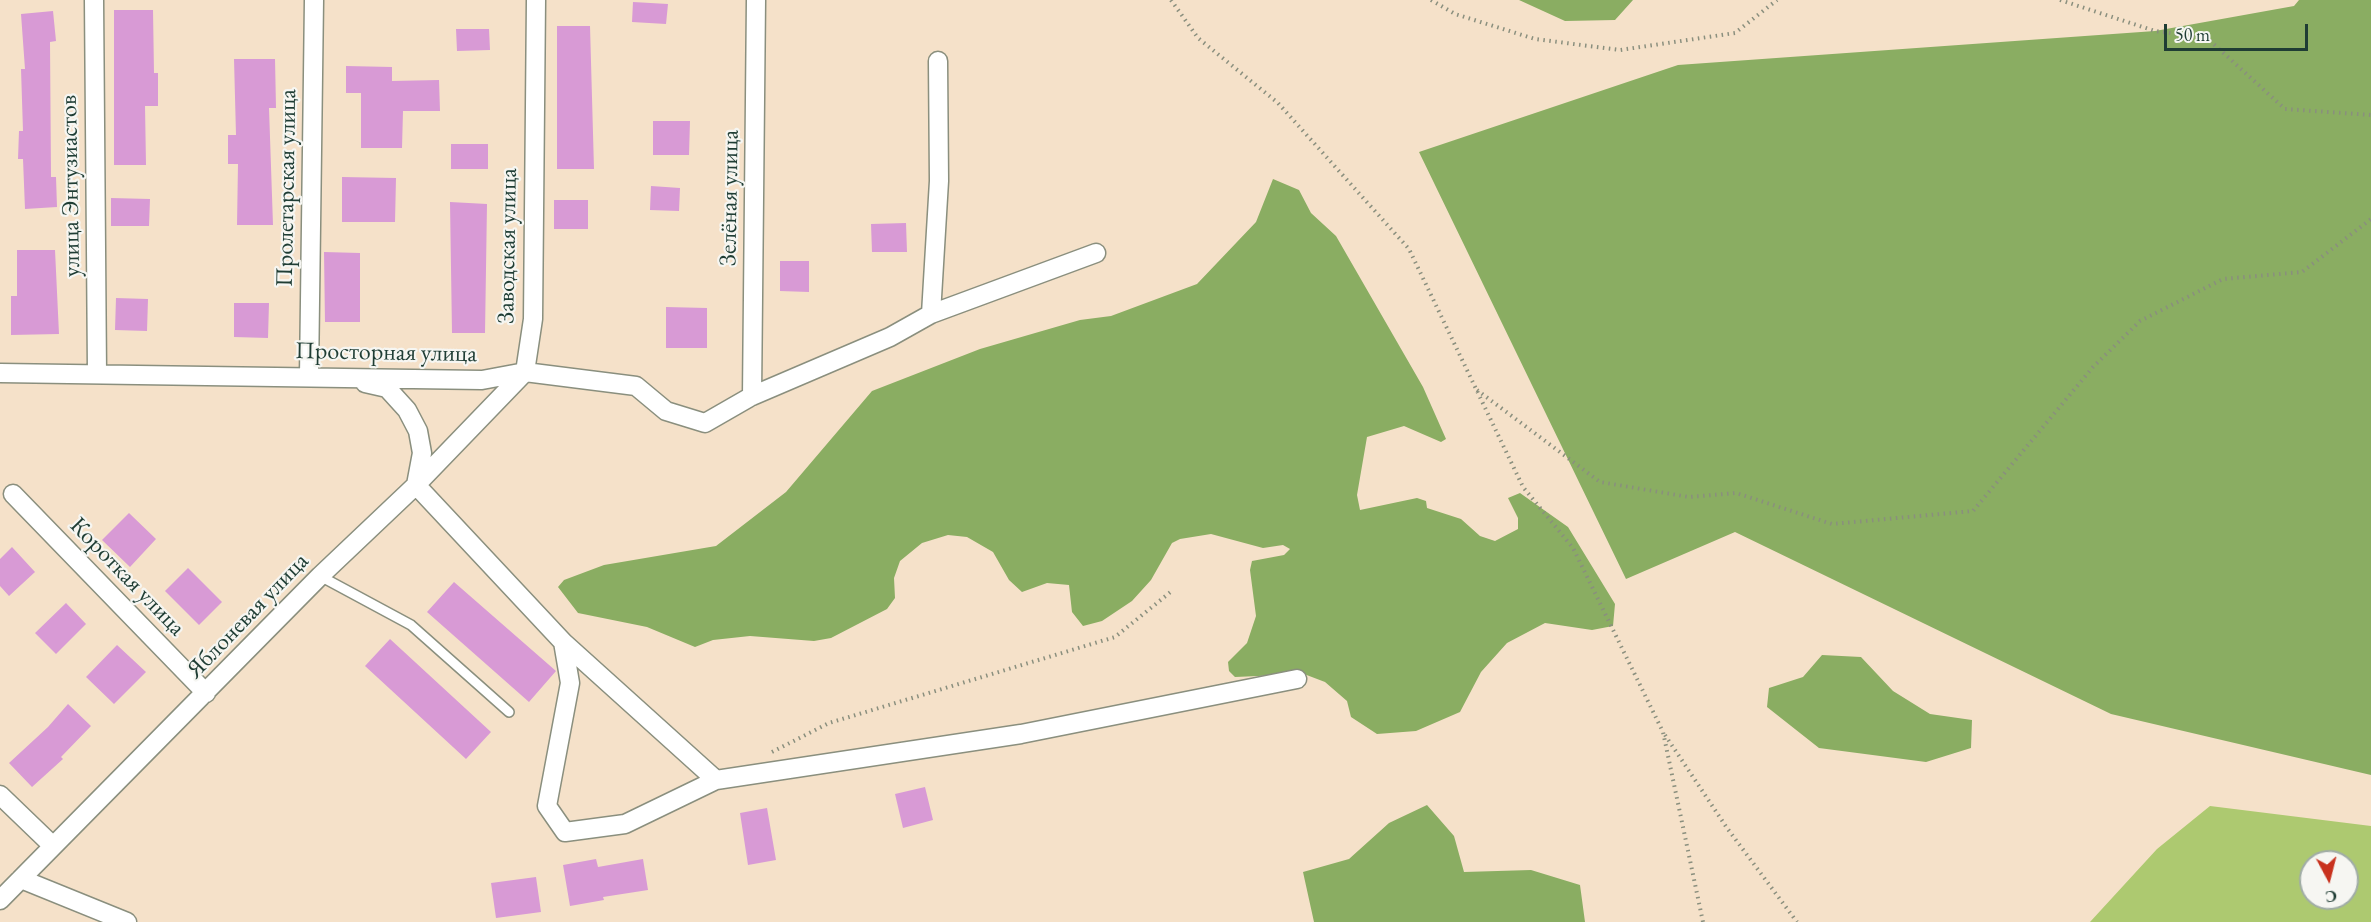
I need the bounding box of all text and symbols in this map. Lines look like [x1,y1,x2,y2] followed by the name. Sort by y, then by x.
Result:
[2167,12,2311,50] scale bar
[2175,23,2210,46] text: 50 m
[271,89,303,287] street label: Пролетарская улица
[55,95,87,277] street label: улица Энтузиастов
[714,130,746,266] street label: Зелёная улица
[492,168,524,324] street label: Заводская улица
[295,337,477,369] street label: Просторная улица
[63,512,191,642] street label: Короткая улица
[181,547,315,685] street label: Яблоневая улица
[2299,850,2359,910] north arrow
[2324,885,2338,907] text: С

